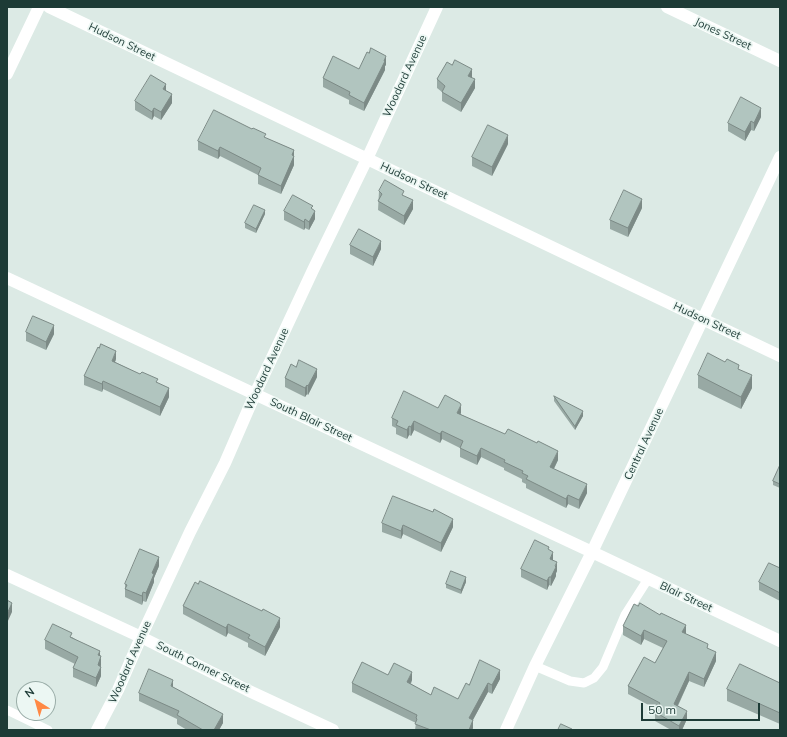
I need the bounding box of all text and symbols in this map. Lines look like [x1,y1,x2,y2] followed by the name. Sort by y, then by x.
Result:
[693,15,753,53] street label: Jones Street
[86,20,158,64] street label: Hudson Street
[380,33,430,119] street label: Woodard Avenue
[378,160,450,202] street label: Hudson Street
[671,300,743,342] street label: Hudson Street
[242,326,292,412] street label: Woodard Avenue
[268,395,354,445] street label: South Blair Street
[622,406,666,482] street label: Central Avenue
[658,579,714,615] street label: Blair Street
[106,619,154,705] street label: Woodard Avenue
[154,639,252,695] street label: South Conner Street
[16,681,56,721] north arrow
[22,684,37,700] text: N
[643,695,762,721] scale bar
[648,702,676,717] text: 50 m

